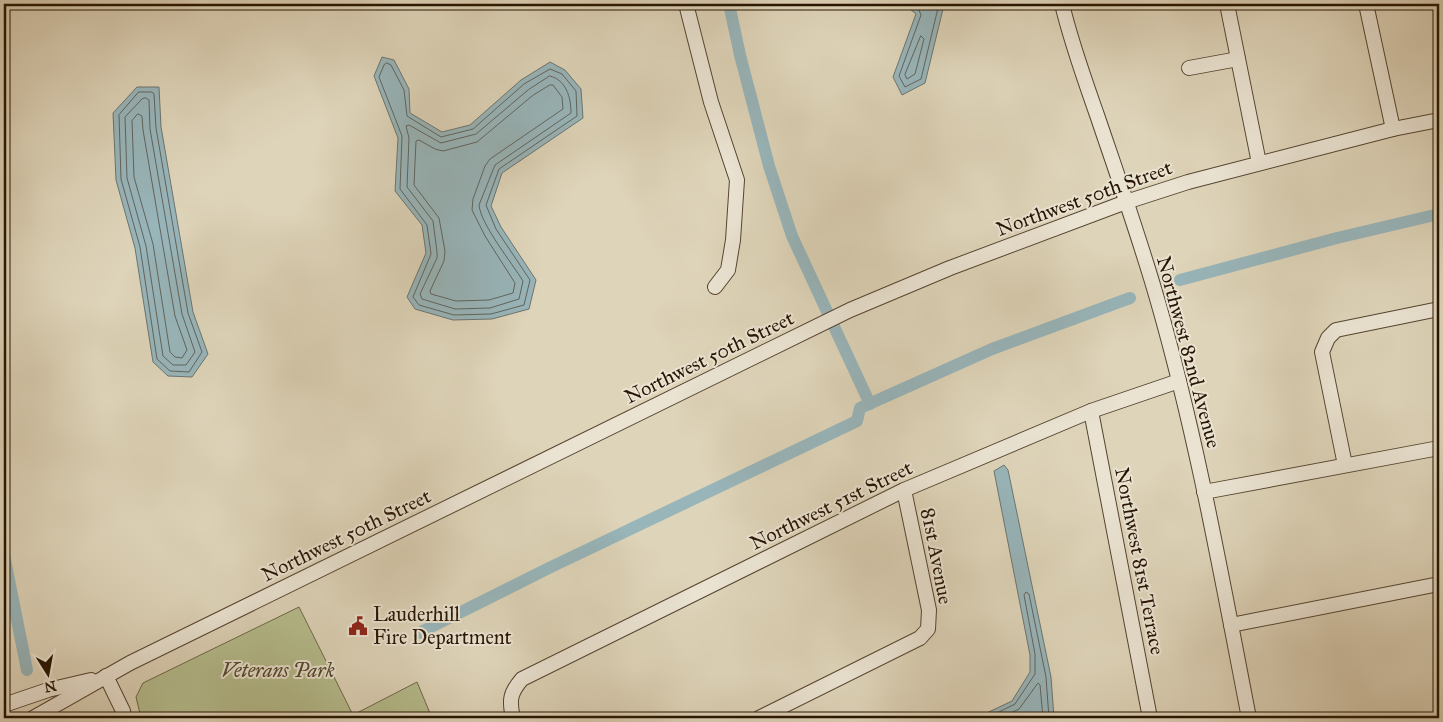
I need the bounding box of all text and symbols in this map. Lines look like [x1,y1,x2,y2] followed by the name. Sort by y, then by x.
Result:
[993,155,1175,241] street label: Northwest 50th Street
[1152,253,1226,451] street label: Northwest 82nd Avenue
[620,306,798,408] street label: Northwest 50th Street
[746,455,916,555] street label: Northwest 51st Street
[1110,465,1170,657] street label: Northwest 81st Terrace
[257,484,435,586] street label: Northwest 50th Street
[916,506,958,606] street label: 81st Avenue
[373,602,512,649] place label: Lauderhill Fire Department
[347,615,369,637] public building icon: Lauderhill Fire Department
[22,650,72,700] north arrow
[221,658,335,682] park label: Veterans Park
[43,677,58,696] text: N

